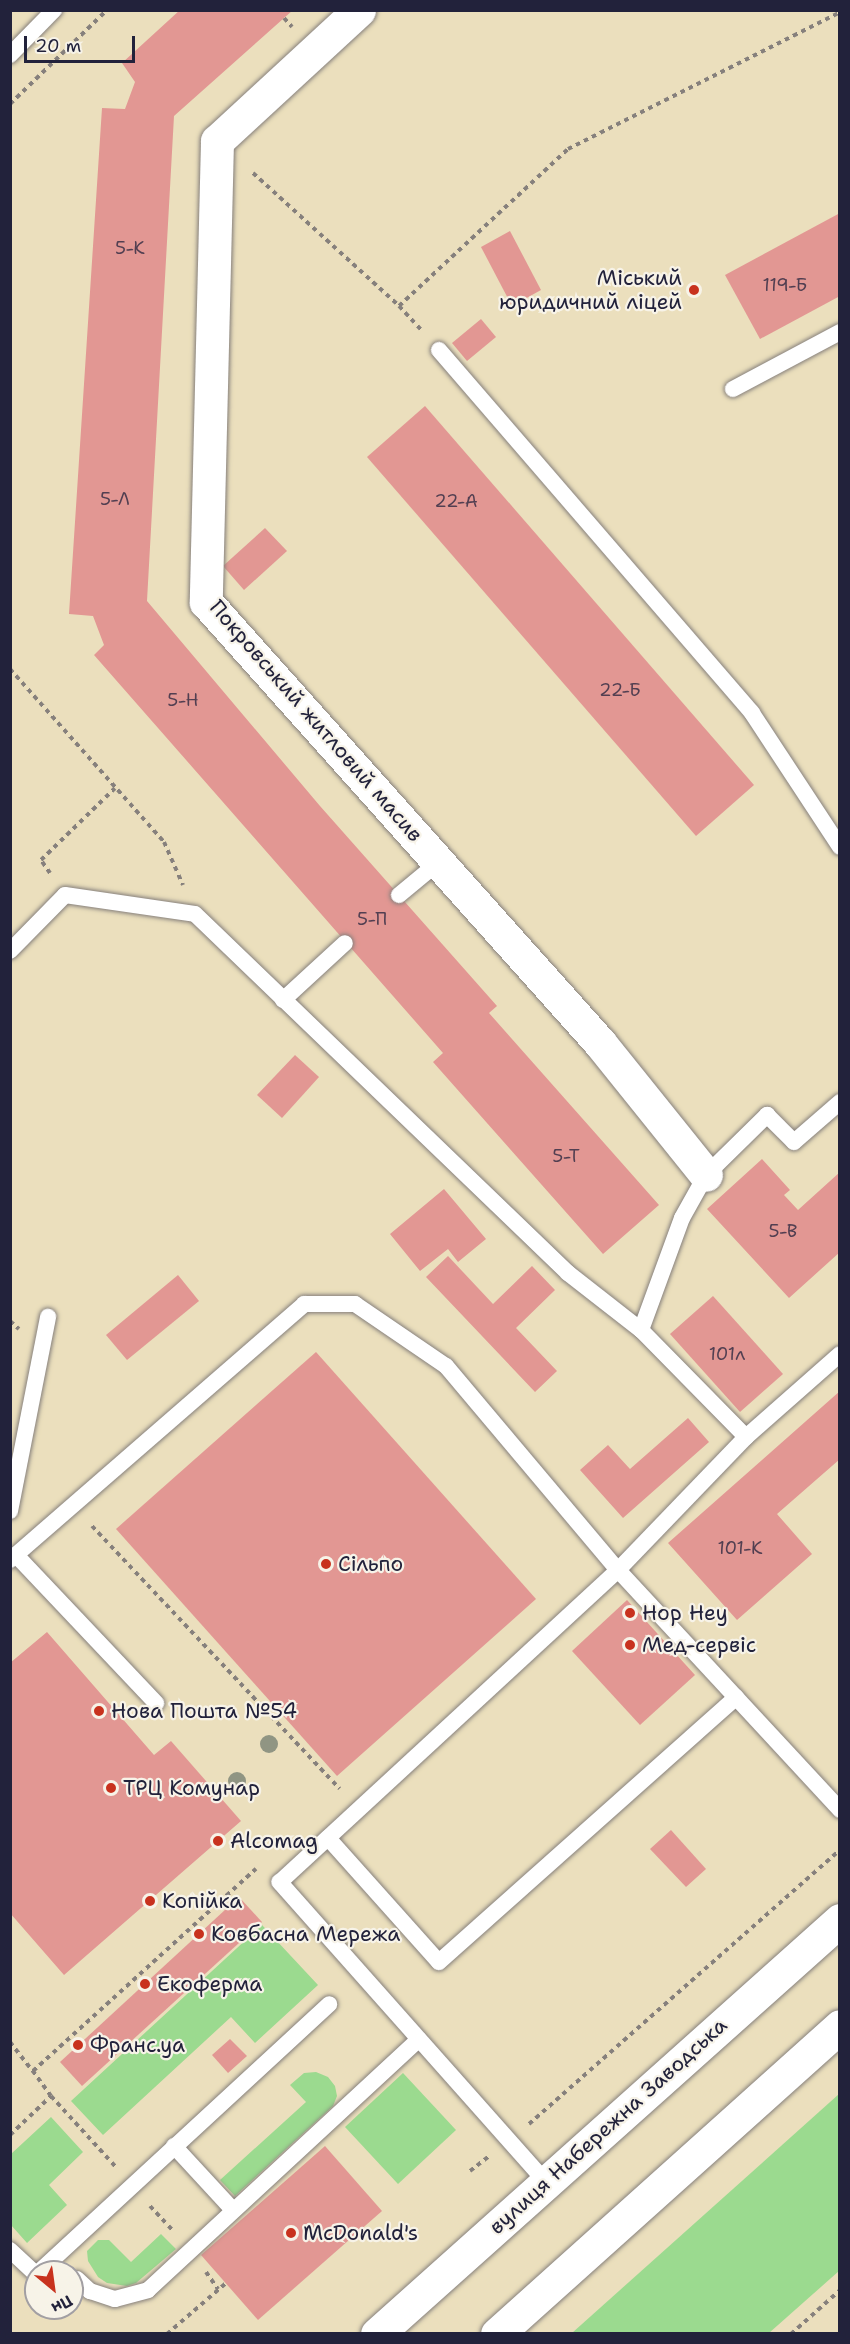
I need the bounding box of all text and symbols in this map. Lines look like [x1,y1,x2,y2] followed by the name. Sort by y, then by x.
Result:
[27,24,138,62] scale bar
[35,34,81,58] text: 20 m
[115,237,145,259] house number: 5-К
[499,265,682,315] place label: Міський юридичний ліцей
[763,274,807,296] house number: 119-Б
[687,283,701,297] marker: Міський юридичний ліцей
[100,488,130,510] house number: 5-Л
[434,490,478,512] house number: 22-А
[204,595,428,847] street label: Покровський житловий масив
[599,679,641,701] house number: 22-Б
[167,689,199,711] house number: 5-Н
[357,908,387,930] house number: 5-П
[552,1145,580,1167] house number: 5-Т
[769,1220,797,1242] house number: 5-В
[709,1343,745,1365] house number: 101л
[717,1537,763,1559] house number: 101-К
[338,1551,403,1577] place label: Сільпо
[319,1557,333,1571] marker: Сільпо
[642,1600,728,1626] place label: Hop Hey
[623,1606,637,1620] marker: Hop Hey
[642,1632,756,1658] place label: Мед-сервіс
[623,1638,637,1652] marker: Мед-сервіс
[111,1698,297,1724] place label: Нова Пошта №54
[92,1704,106,1718] marker: Нова Пошта №54
[123,1775,260,1801] place label: ТРЦ Комунар
[104,1781,118,1795] marker: ТРЦ Комунар
[230,1828,318,1854] place label: Alcomag
[211,1834,225,1848] marker: Alcomag
[162,1888,242,1914] place label: Копійка
[143,1894,157,1908] marker: Копійка
[211,1921,400,1947] place label: Ковбасна Мережа
[192,1927,206,1941] marker: Ковбасна Мережа
[157,1971,262,1997] place label: Екоферма
[138,1977,152,1991] marker: Екоферма
[484,2013,732,2239] street label: вулиця Набережна Заводська
[90,2032,185,2058] place label: Франс.уа
[71,2038,85,2052] marker: Франс.уа
[303,2220,418,2246] place label: McDonald's
[284,2226,298,2240] marker: McDonald's
[24,2260,84,2320] north arrow
[48,2290,76,2319] text: Пн

